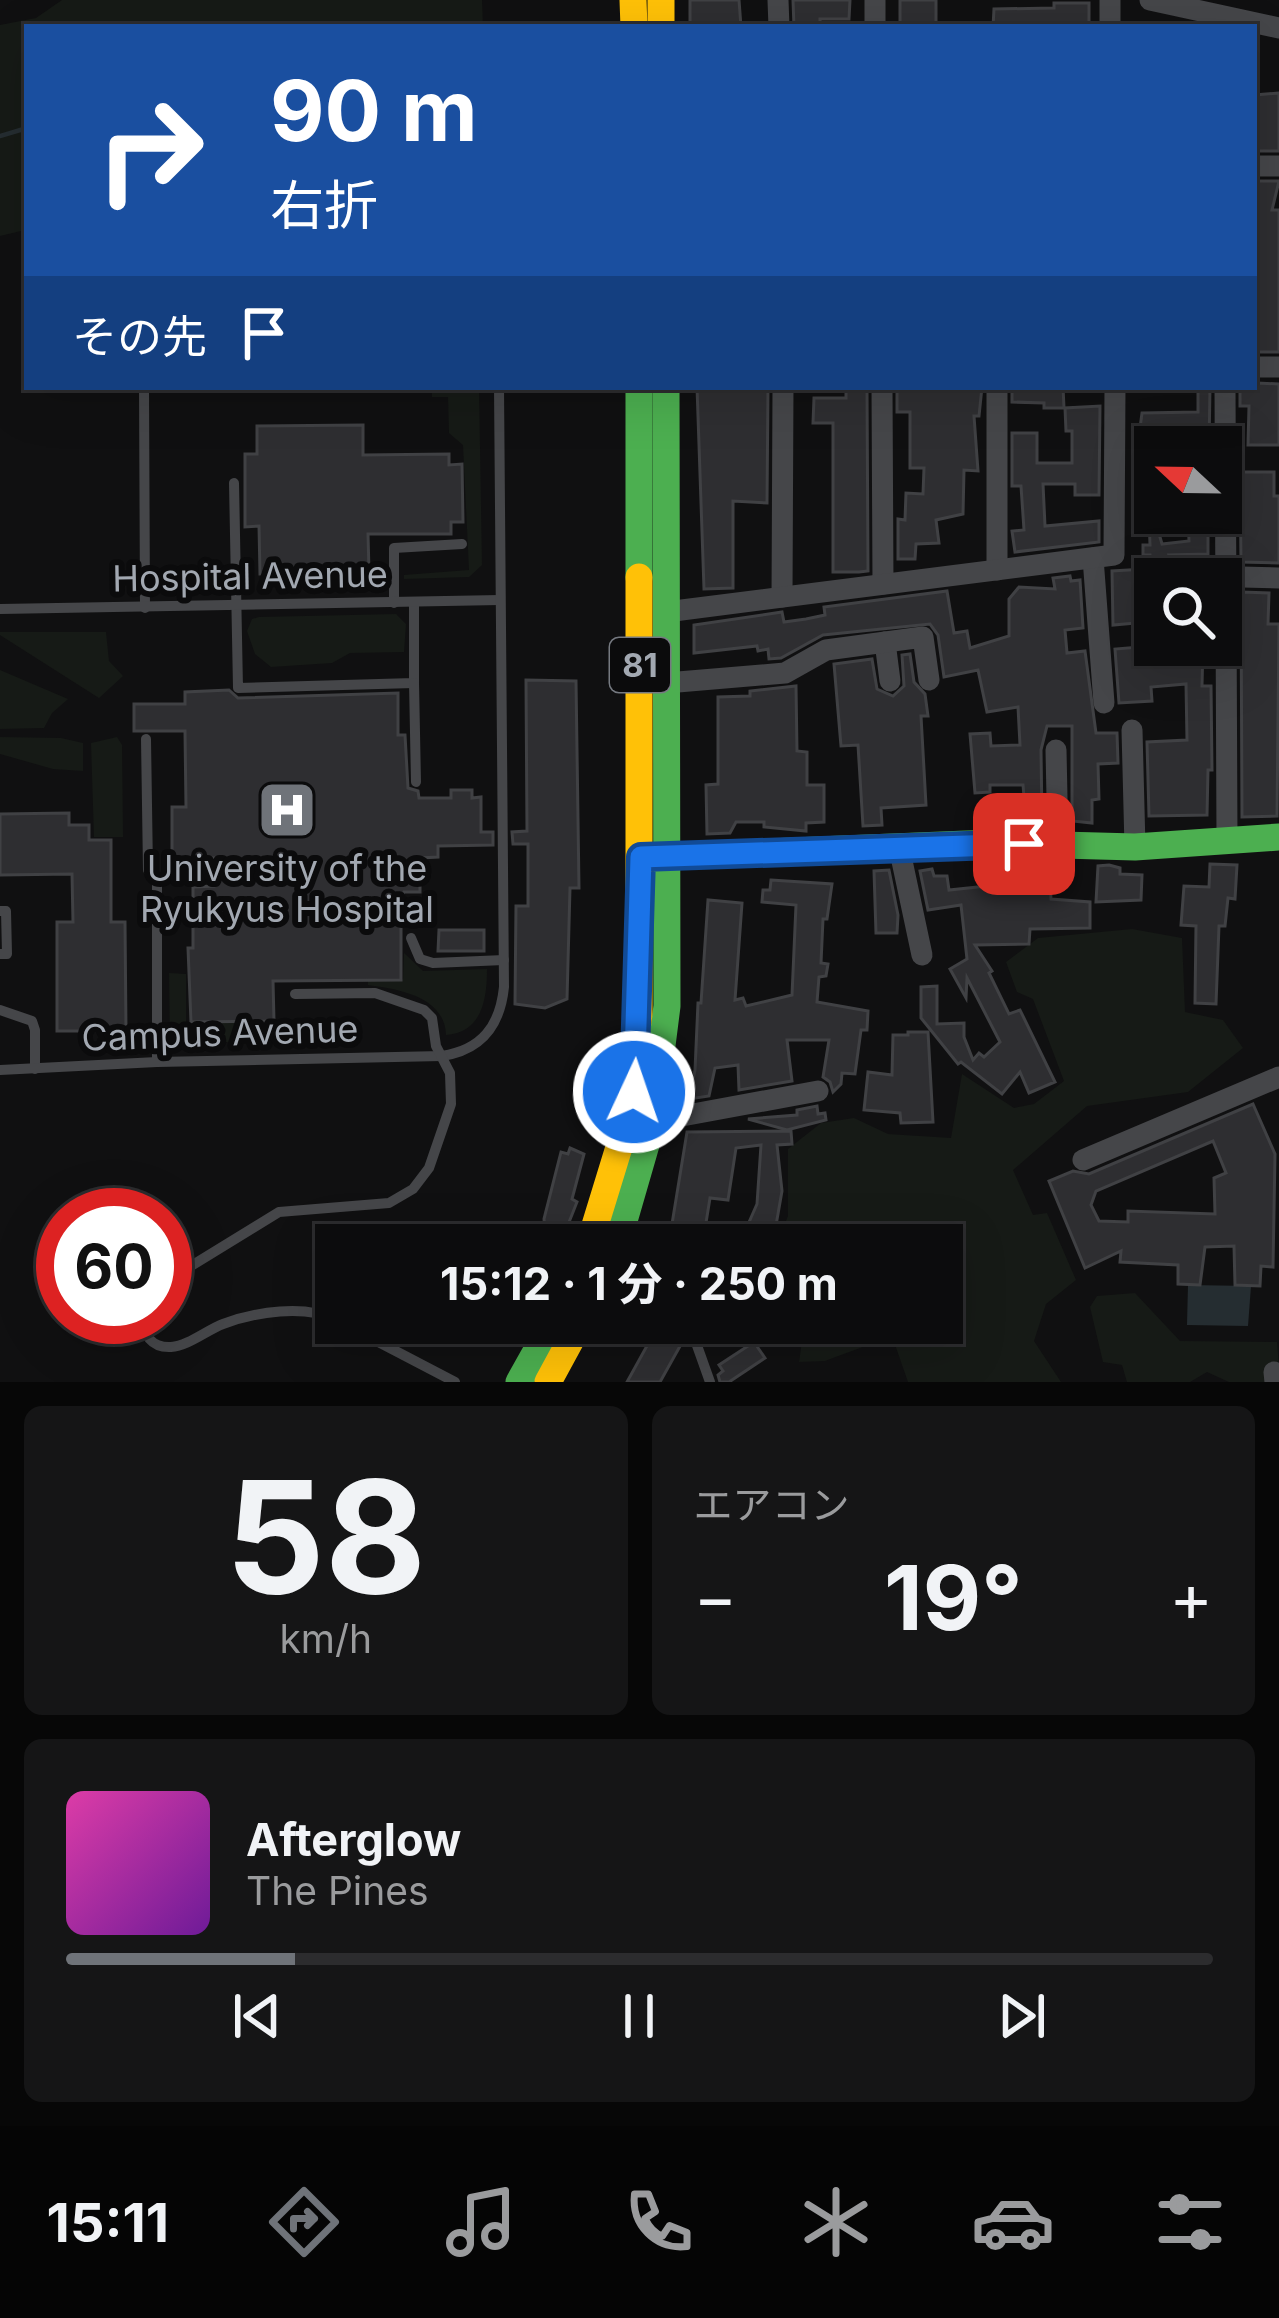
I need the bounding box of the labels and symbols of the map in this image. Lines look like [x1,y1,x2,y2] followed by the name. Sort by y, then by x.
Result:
[1134,426,1242,534] north arrow
[112,552,388,600] street label: Hospital Avenue
[610,638,670,692] road number: 81
[256,779,318,841] hospital icon: University of the Ryukyus Hospital
[973,793,1075,895] pin
[140,846,434,931] place label: University of the Ryukyus Hospital
[81,1006,359,1060] street label: Campus Avenue
[571,1029,697,1155] position arrow
[36,1188,192,1344] speed limit sign: 60

